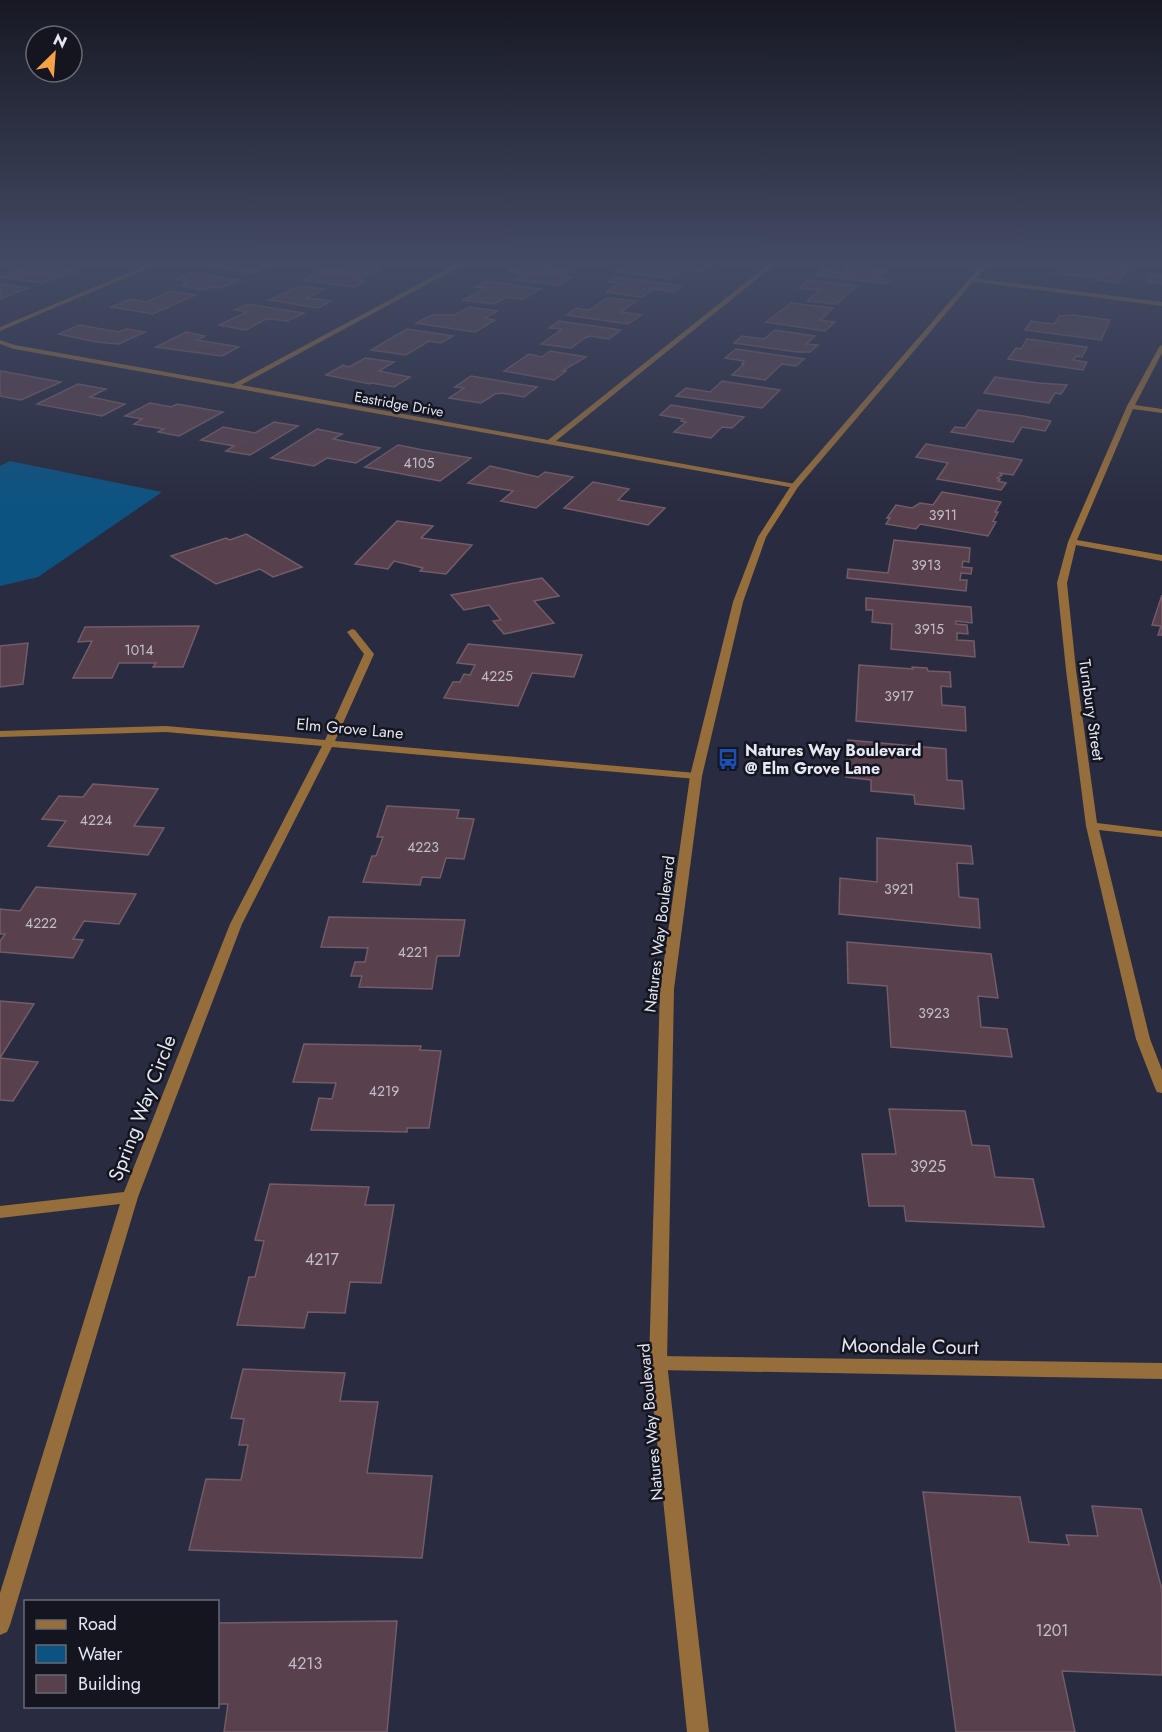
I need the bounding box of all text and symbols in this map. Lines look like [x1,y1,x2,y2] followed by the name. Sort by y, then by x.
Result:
[24,24,84,84] north arrow
[50,28,71,54] text: N
[353,386,445,422] street label: Eastridge Drive
[404,453,434,473] house number: 4105
[929,505,957,525] house number: 3911
[911,555,941,575] house number: 3913
[914,619,944,639] house number: 3915
[124,640,154,660] house number: 1014
[1073,658,1110,762] street label: Turnbury Street
[481,666,513,686] house number: 4225
[884,686,914,706] house number: 3917
[296,712,404,745] street label: Elm Grove Lane
[745,739,921,780] place label: Natures Way Boulevard @ Elm Grove Lane
[716,747,740,771] bus stop icon: Natures Way Boulevard @ Elm Grove Lane
[80,810,112,830] house number: 4224
[407,837,439,857] house number: 4223
[638,854,681,1014] street label: Natures Way Boulevard
[884,879,914,899] house number: 3921
[25,913,57,933] house number: 4222
[398,942,428,962] house number: 4221
[918,1003,950,1023] house number: 3923
[101,1031,184,1185] street label: Spring Way Circle
[369,1081,399,1101] house number: 4219
[910,1155,946,1178] house number: 3925
[305,1248,340,1271] house number: 4217
[841,1331,979,1362] street label: Moondale Court
[632,1342,669,1502] street label: Natures Way Boulevard
[24,1600,219,1708] legend
[78,1611,117,1637] text: Road
[1035,1619,1069,1642] house number: 1201
[78,1641,123,1667] text: Water
[288,1652,322,1675] house number: 4213
[78,1671,141,1697] text: Building

